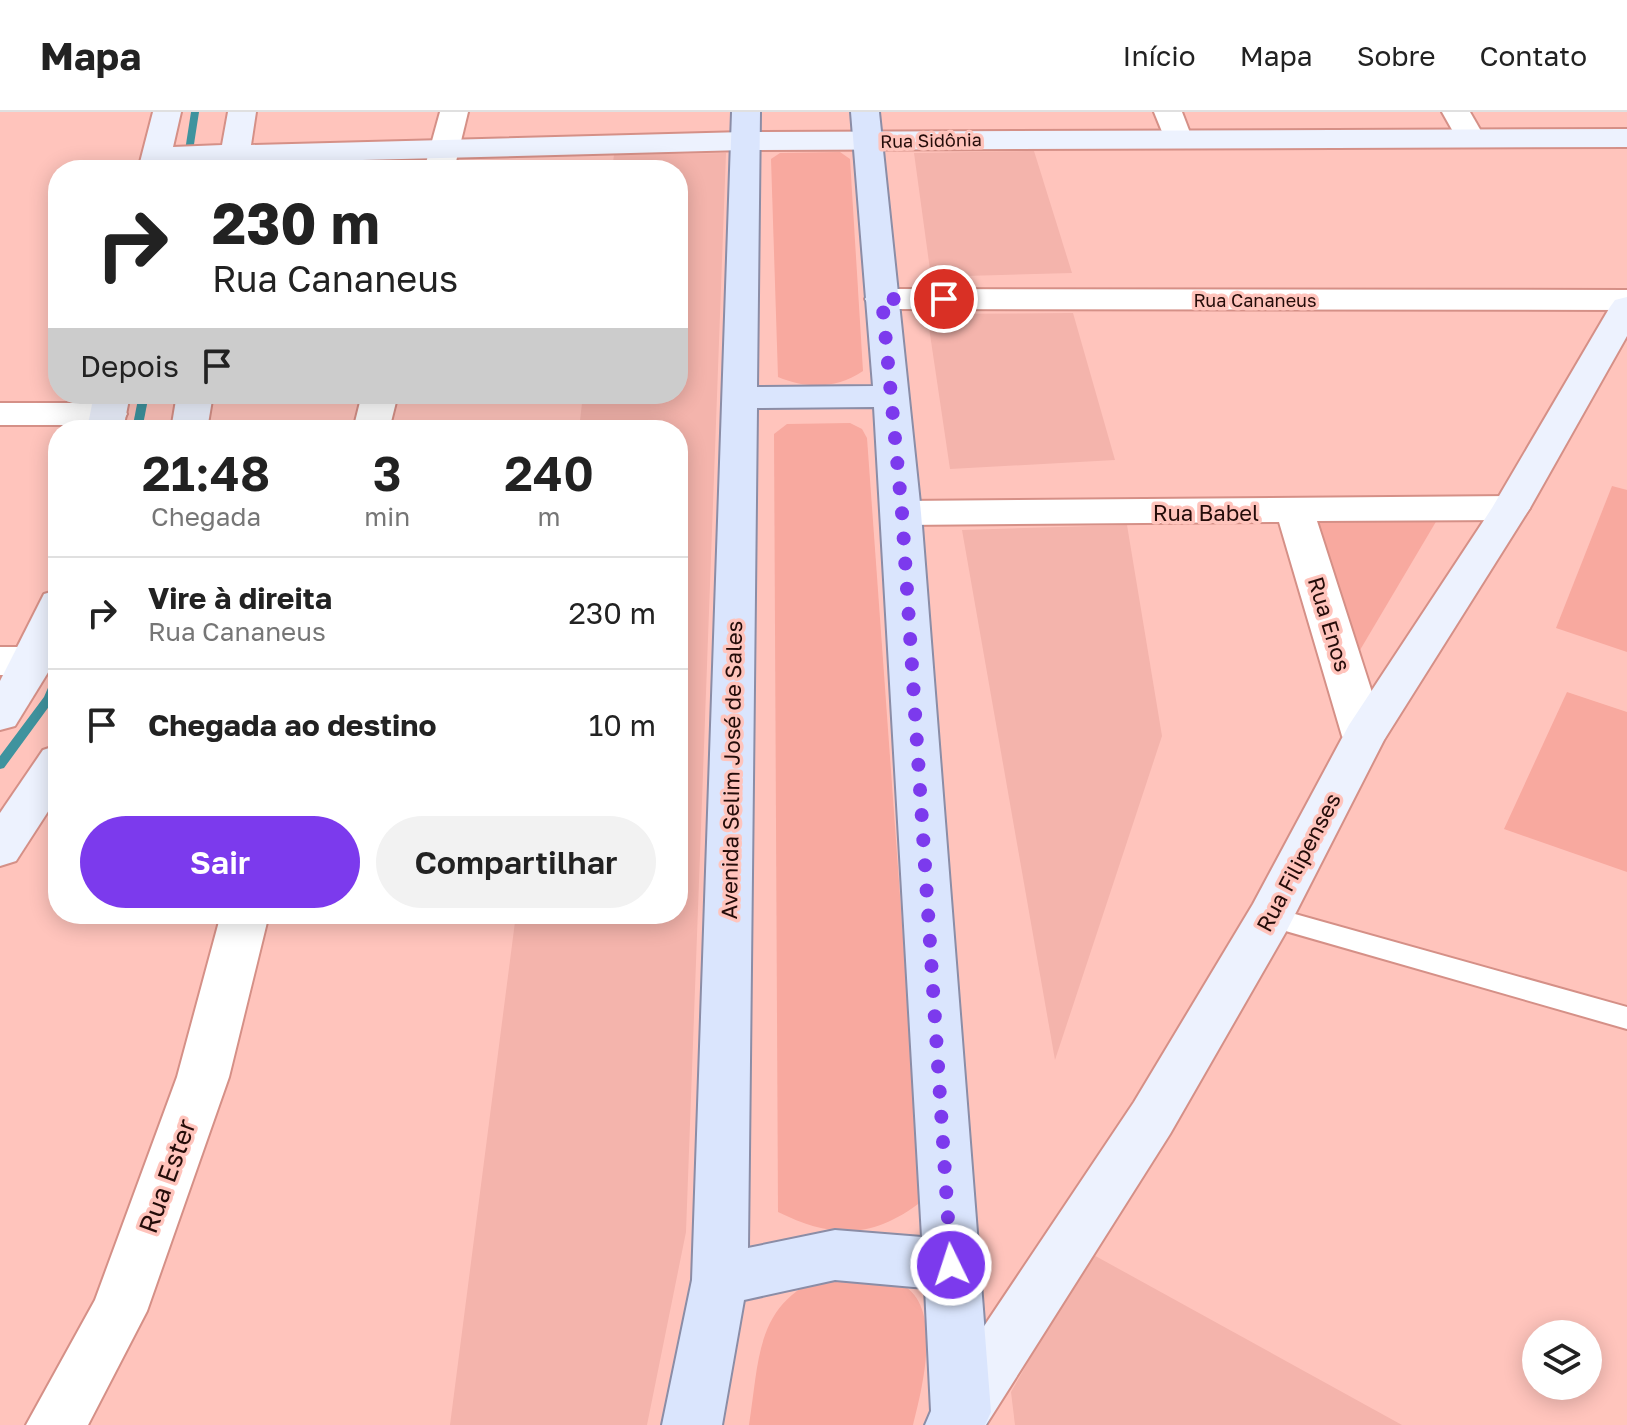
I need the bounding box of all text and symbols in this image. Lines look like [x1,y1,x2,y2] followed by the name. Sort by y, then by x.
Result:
[40,33,141,78] text: Mapa
[1123,39,1196,72] text: Início
[1240,39,1313,72] text: Mapa
[1357,39,1435,72] text: Sobre
[1479,39,1587,72] text: Contato
[880,128,982,152] street label: Rua Sidônia
[212,189,380,256] text: 230 m
[80,192,184,296] icon: right
[212,257,458,300] text: Rua Cananeus
[910,265,978,333] pin
[922,277,966,321] icon: arrive
[1193,289,1317,311] street label: Rua Cananeus
[195,344,239,388] icon: arrive
[80,348,179,384] text: Depois
[142,444,270,502] text: 21:48
[373,444,402,502] text: 3
[504,444,594,502] text: 240
[1153,499,1259,526] street label: Rua Babel
[151,501,261,532] text: Chegada
[364,501,410,532] text: min
[538,501,561,532] text: m
[1303,573,1357,675] street label: Rua Enos
[148,580,332,616] text: Vire à direita
[80,591,124,635] icon: right
[568,595,656,631] text: 230 m
[148,616,326,647] text: Rua Cananeus
[715,620,747,920] street label: Avenida Selim José de Sales
[80,703,124,747] icon: arrive
[148,707,436,743] text: Chegada ao destino
[589,707,656,743] text: 10 m
[1250,788,1346,936] street label: Rua Filipenses
[80,816,360,908] button: Sair
[376,816,656,908] button: Compartilhar
[132,1115,202,1237] street label: Rua Ester
[909,1223,993,1307] position arrow
[1522,1320,1602,1400] map controls
[1522,1320,1602,1400] button: layers

